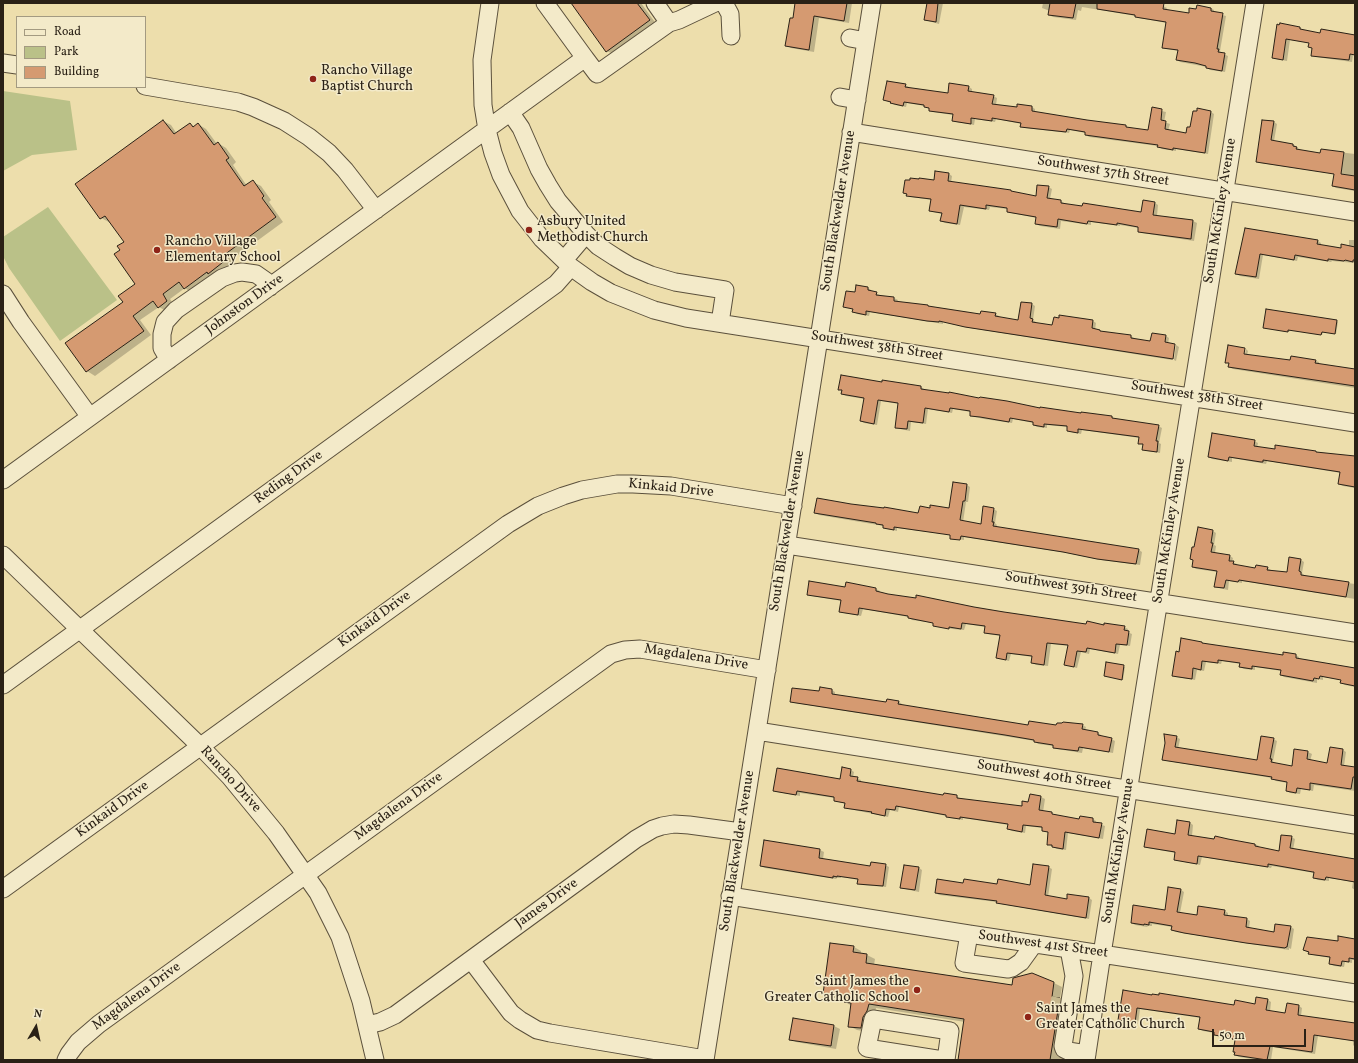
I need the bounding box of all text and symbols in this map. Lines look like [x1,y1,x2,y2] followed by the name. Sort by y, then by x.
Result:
[16,16,146,88] legend
[54,24,81,40] text: Road
[54,44,79,60] text: Park
[321,63,413,96] place label: Rancho Village Baptist Church
[54,64,99,80] text: Building
[308,74,318,84] marker: Rancho Village Baptist Church
[818,129,860,293] street label: South Blackwelder Avenue
[1201,137,1241,285] street label: South McKinley Avenue
[1036,153,1170,191] street label: Southwest 37th Street
[537,214,648,246] place label: Asbury United Methodist Church
[524,225,534,235] marker: Asbury United Methodist Church
[165,234,281,266] place label: Rancho Village Elementary School
[152,245,162,255] marker: Rancho Village Elementary School
[203,271,287,339] street label: Johnston Drive
[810,328,944,366] street label: Southwest 38th Street
[1130,378,1264,416] street label: Southwest 38th Street
[251,448,327,508] street label: Reding Drive
[767,449,809,613] street label: South Blackwelder Avenue
[1150,457,1190,605] street label: South McKinley Avenue
[627,476,715,502] street label: Kinkaid Drive
[1004,569,1138,607] street label: Southwest 39th Street
[335,588,415,652] street label: Kinkaid Drive
[643,641,749,675] street label: Magdalena Drive
[196,743,264,817] street label: Rancho Drive
[975,757,1113,795] street label: Southwest 40th Street
[352,769,446,845] street label: Magdalena Drive
[717,769,759,933] street label: South Blackwelder Avenue
[1099,777,1139,925] street label: South McKinley Avenue
[73,778,153,842] street label: Kinkaid Drive
[512,876,582,932] street label: James Drive
[977,928,1109,962] street label: Southwest 41st Street
[90,959,184,1035] street label: Magdalena Drive
[765,974,909,1006] place label: Saint James the Greater Catholic School
[912,985,922,995] marker: Saint James the Greater Catholic School
[1036,1001,1185,1034] place label: Saint James the Greater Catholic Church
[16,1007,56,1047] north arrow
[33,1007,43,1023] text: N
[1023,1012,1033,1022] marker: Saint James the Greater Catholic Church
[1214,1021,1308,1047] scale bar
[1219,1028,1245,1044] text: 50 m

